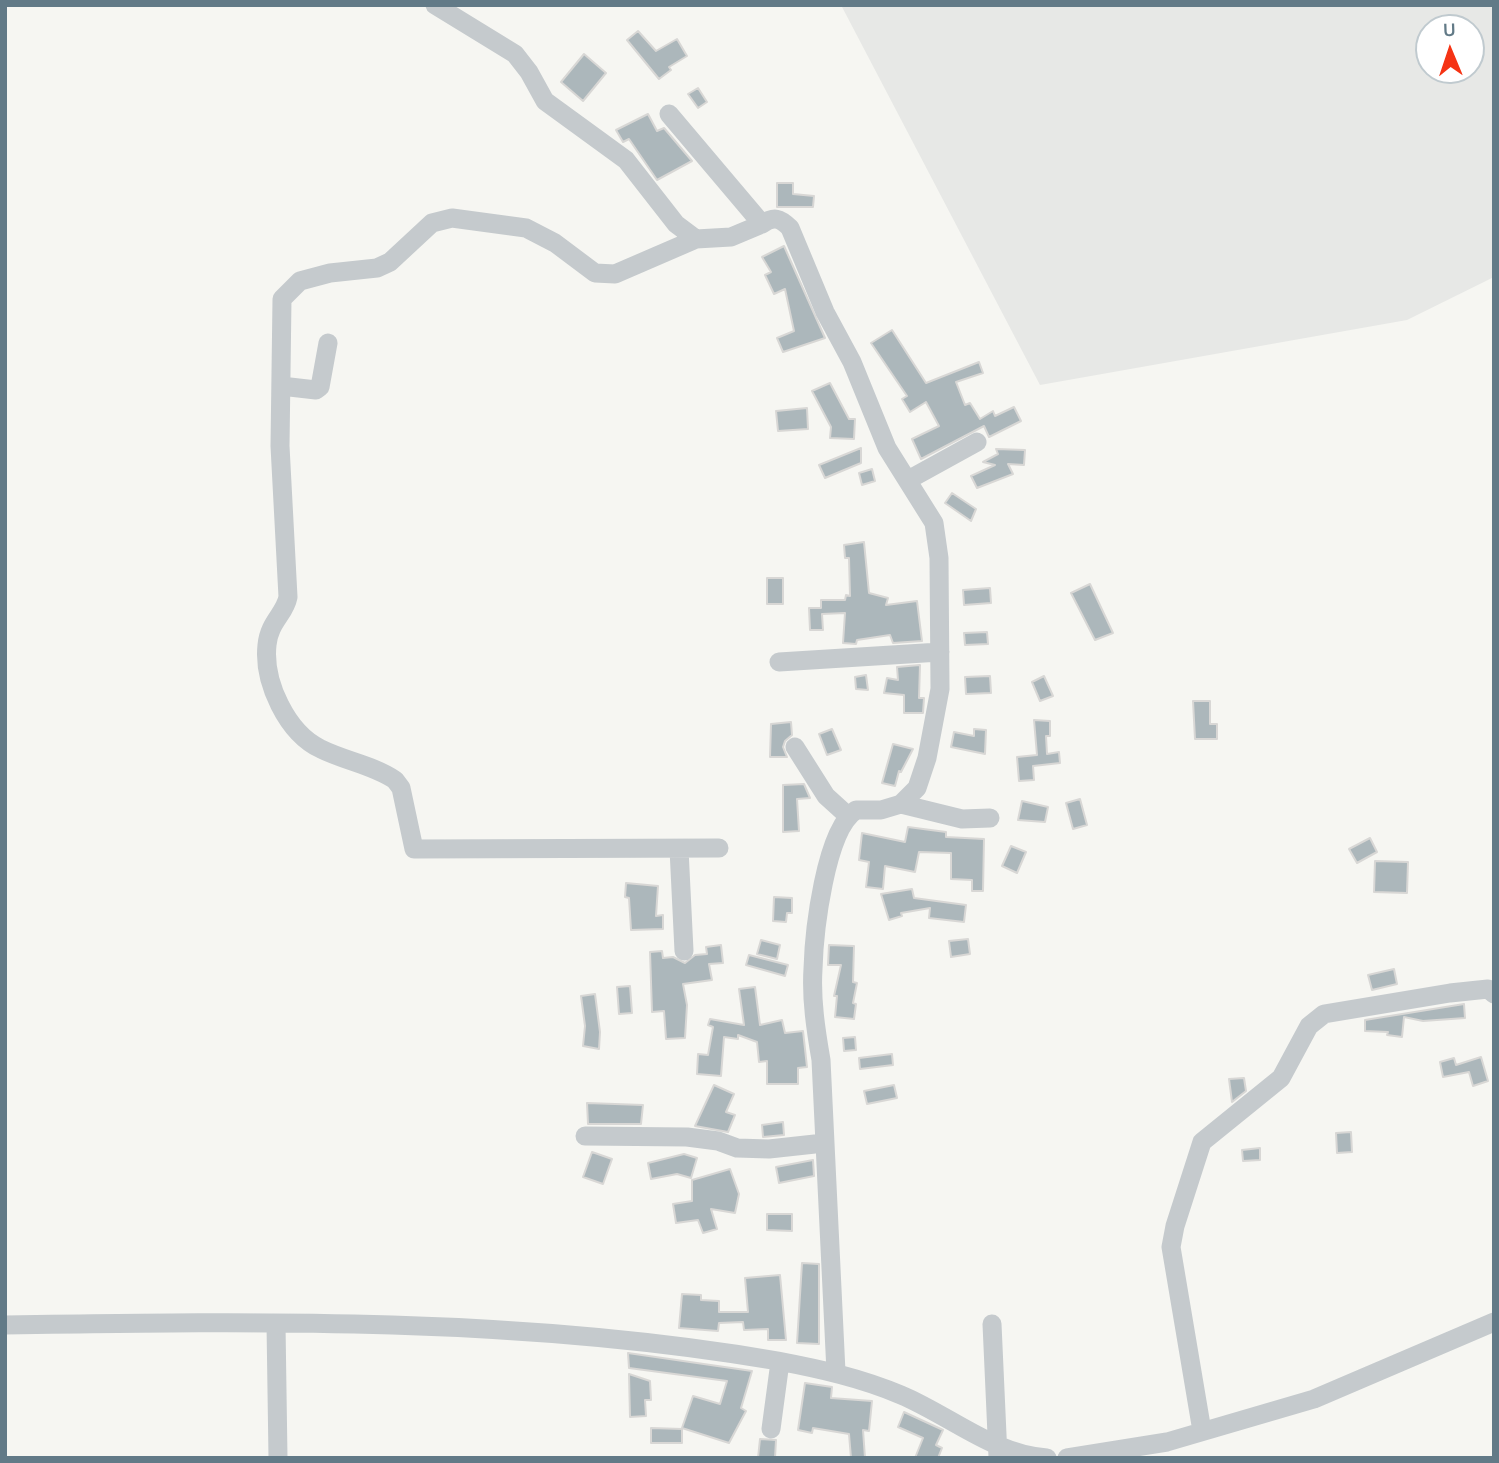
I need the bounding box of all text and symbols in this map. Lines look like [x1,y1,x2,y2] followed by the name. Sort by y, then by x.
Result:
[1415,14,1485,84] north arrow
[1442,19,1456,41] text: U

